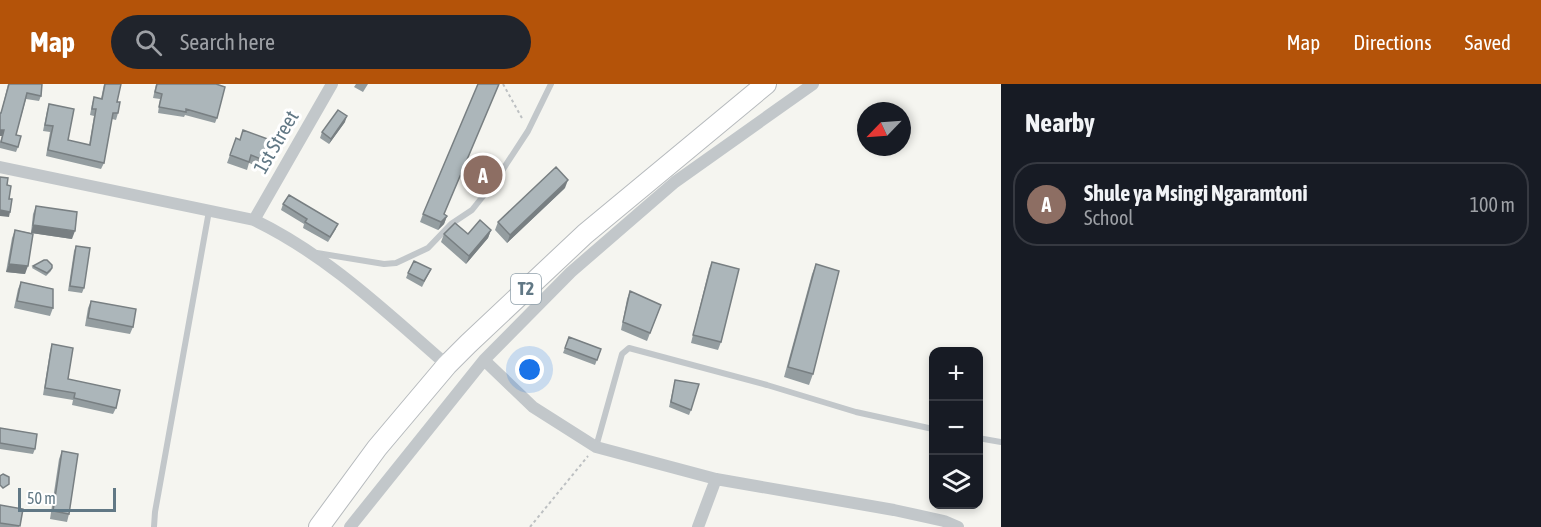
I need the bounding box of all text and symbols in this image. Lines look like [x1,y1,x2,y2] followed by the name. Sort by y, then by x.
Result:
[111,15,531,69] search box
[30,26,75,58] text: Map
[132,26,165,59] icon: search
[180,29,275,55] text: Search here
[1286,30,1320,54] text: Map
[1353,30,1432,54] text: Directions
[1465,30,1511,54] text: Saved
[857,102,911,156] north arrow
[248,106,303,177] street label: 1st Street
[1025,108,1095,138] text: Nearby
[464,152,502,197] pin: A
[1084,180,1308,206] text: Shule ya Msingi Ngaramtoni
[1042,193,1051,216] text: A
[1470,193,1515,216] text: 100 m
[1084,206,1134,229] text: School
[511,274,541,304] road number: T2
[929,347,983,509] map controls
[929,347,983,401] button: +
[515,355,544,384] your location
[929,401,983,455] button: −
[929,455,983,509] button: layers
[18,485,116,512] scale bar
[27,489,56,507] text: 50 m

